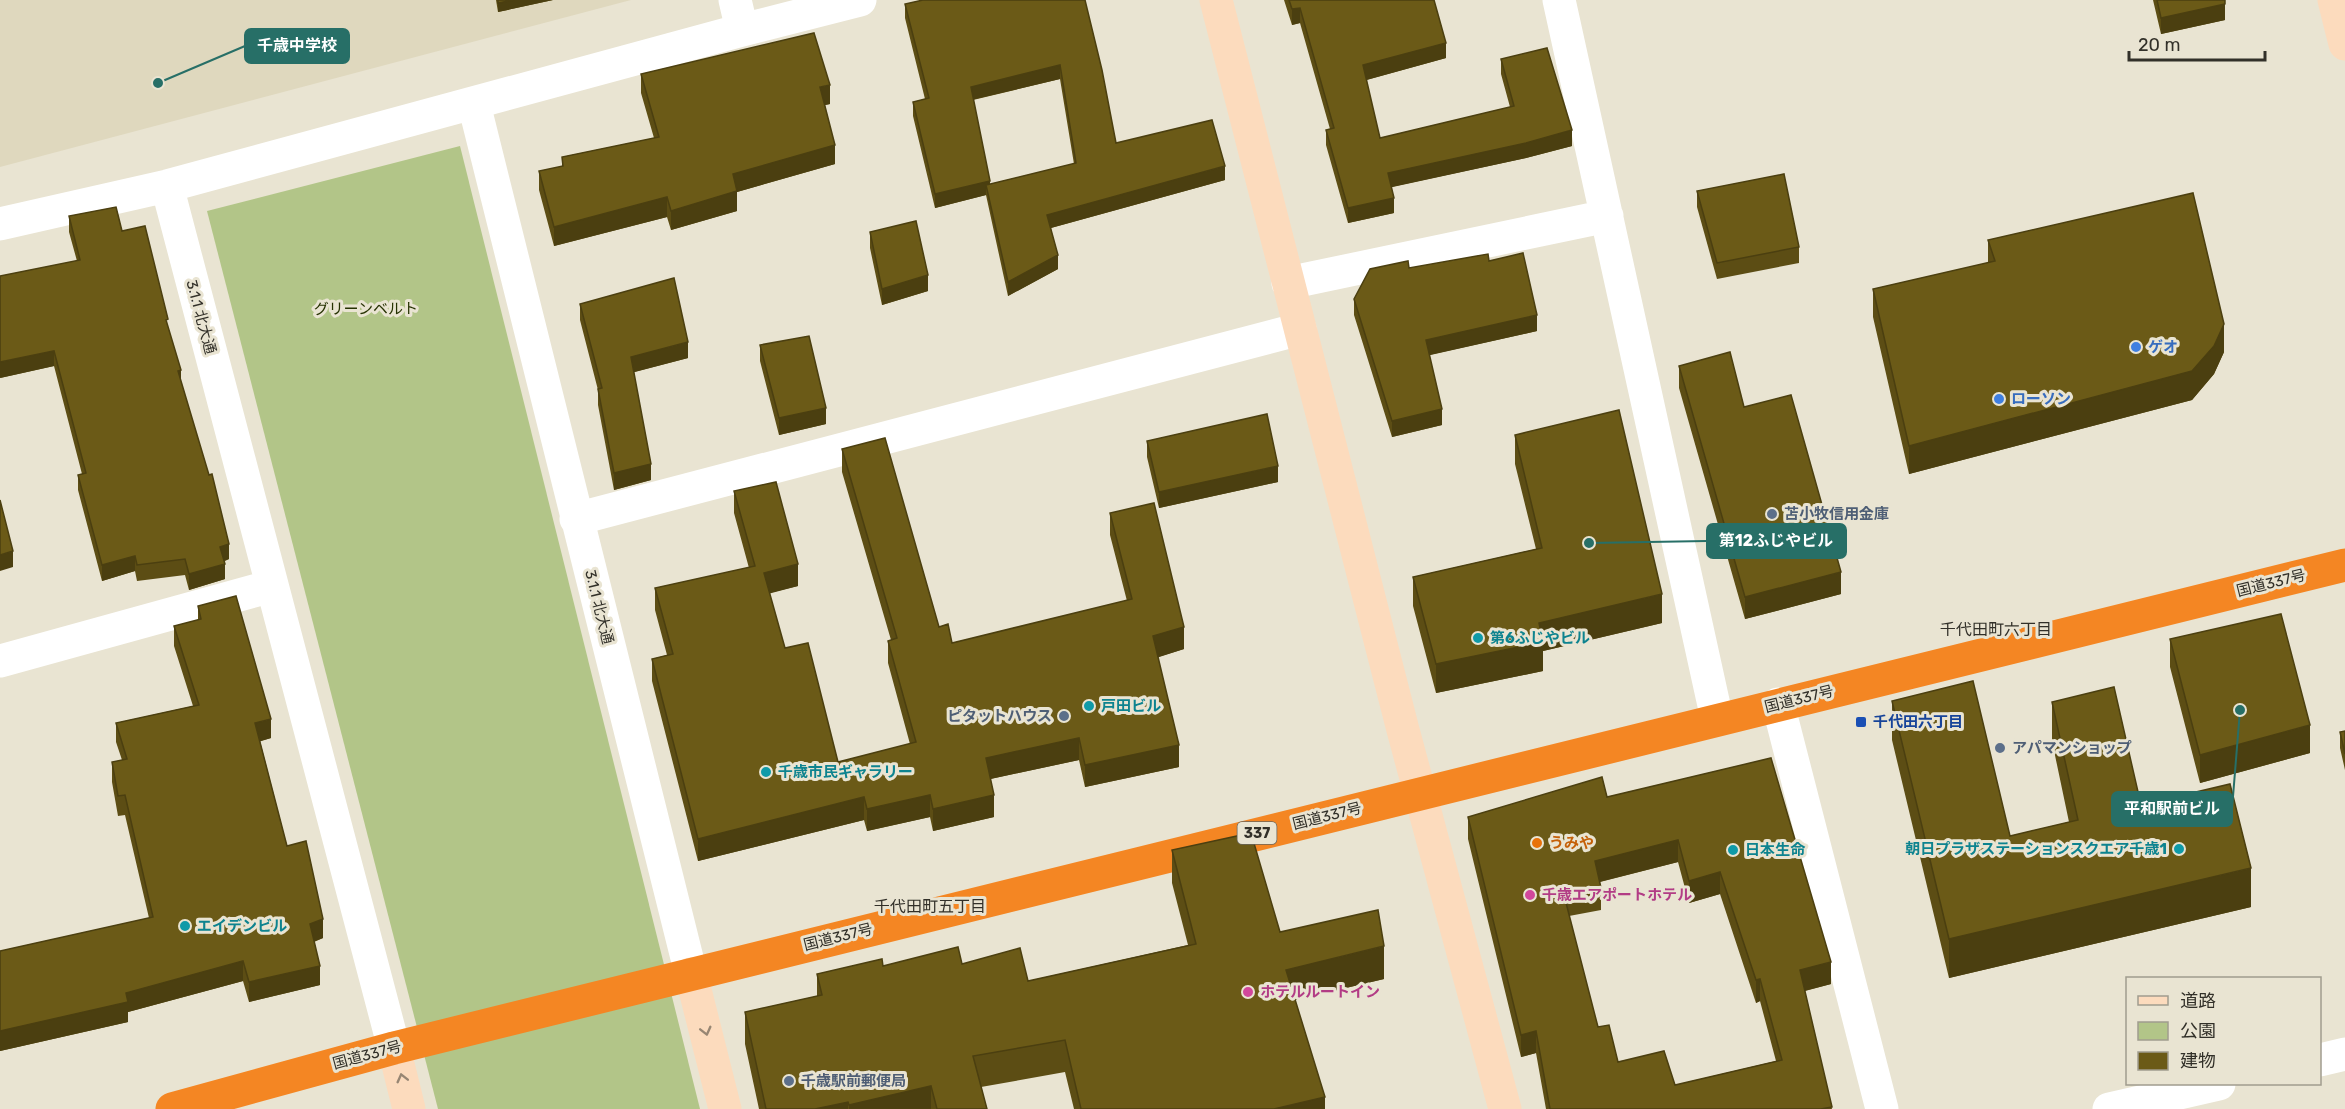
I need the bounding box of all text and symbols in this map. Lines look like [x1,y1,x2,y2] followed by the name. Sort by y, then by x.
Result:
[2129,24,2266,62] scale bar
[245,29,349,63] callout: 千歳中学校
[2138,34,2180,56] text: 20 m
[257,36,337,55] text: 千歳中学校
[182,278,220,356] street label: 3.1.1 北大通
[314,300,418,318] park label: グリーンベルト
[2148,338,2178,356] place label: ゲオ
[2129,340,2143,354] marker: ゲオ
[2011,390,2071,408] place label: ローソン
[1992,392,2006,406] marker: ローソン
[1784,505,1889,523] place label: 苫小牧信用金庫
[1765,507,1779,521] marker: 苫小牧信用金庫
[1707,524,1846,558] callout: 第12ふじやビル
[1719,531,1833,550] text: 第12ふじやビル
[2235,566,2307,600] street label: 国道337号
[581,568,617,646] street label: 3.1.1 北大通
[1940,620,2052,639] district label: 千代田町六丁目
[1490,629,1590,647] place label: 第6ふじやビル
[1471,631,1485,645] marker: 第6ふじやビル
[1763,682,1835,716] street label: 国道337号
[1101,697,1161,715] place label: 戸田ビル
[1082,699,1096,713] marker: 戸田ビル
[947,707,1052,725] place label: ピタットハウス
[1057,709,1071,723] marker: ピタットハウス
[1873,713,1963,731] place label: 千代田六丁目
[1854,715,1868,729] marker: 千代田六丁目
[2012,739,2132,757] place label: アパマンショップ
[1993,741,2007,755] marker: アパマンショップ
[778,763,913,781] place label: 千歳市民ギャラリー
[759,765,773,779] marker: 千歳市民ギャラリー
[2112,792,2232,826] callout: 平和駅前ビル
[1291,799,1363,833] street label: 国道337号
[2124,799,2220,818] text: 平和駅前ビル
[1238,822,1276,844] road number: 337
[1549,834,1594,852] place label: うみや
[1530,836,1544,850] marker: うみや
[1905,840,2167,858] place label: 朝日プラザステーションスクエア千歳1
[1745,841,1806,859] place label: 日本生命
[2172,842,2186,856] marker: 朝日プラザステーションスクエア千歳1
[1726,843,1740,857] marker: 日本生命
[1542,886,1692,904] place label: 千歳エアポートホテル
[1523,888,1537,902] marker: 千歳エアポートホテル
[874,897,986,916] district label: 千代田町五丁目
[197,917,287,935] place label: エイデンビル
[178,919,192,933] marker: エイデンビル
[802,920,874,954] street label: 国道337号
[2126,977,2321,1085] legend
[1260,983,1380,1001] place label: ホテルルートイン
[1241,985,1255,999] marker: ホテルルートイン
[2180,990,2216,1012] text: 道路
[2180,1020,2216,1042] text: 公園
[698,1026,711,1036] one-way arrow
[331,1037,403,1073] street label: 国道337号
[2180,1050,2216,1072] text: 建物
[801,1072,906,1090] place label: 千歳駅前郵便局
[396,1073,409,1083] one-way arrow
[782,1074,796,1088] marker: 千歳駅前郵便局

